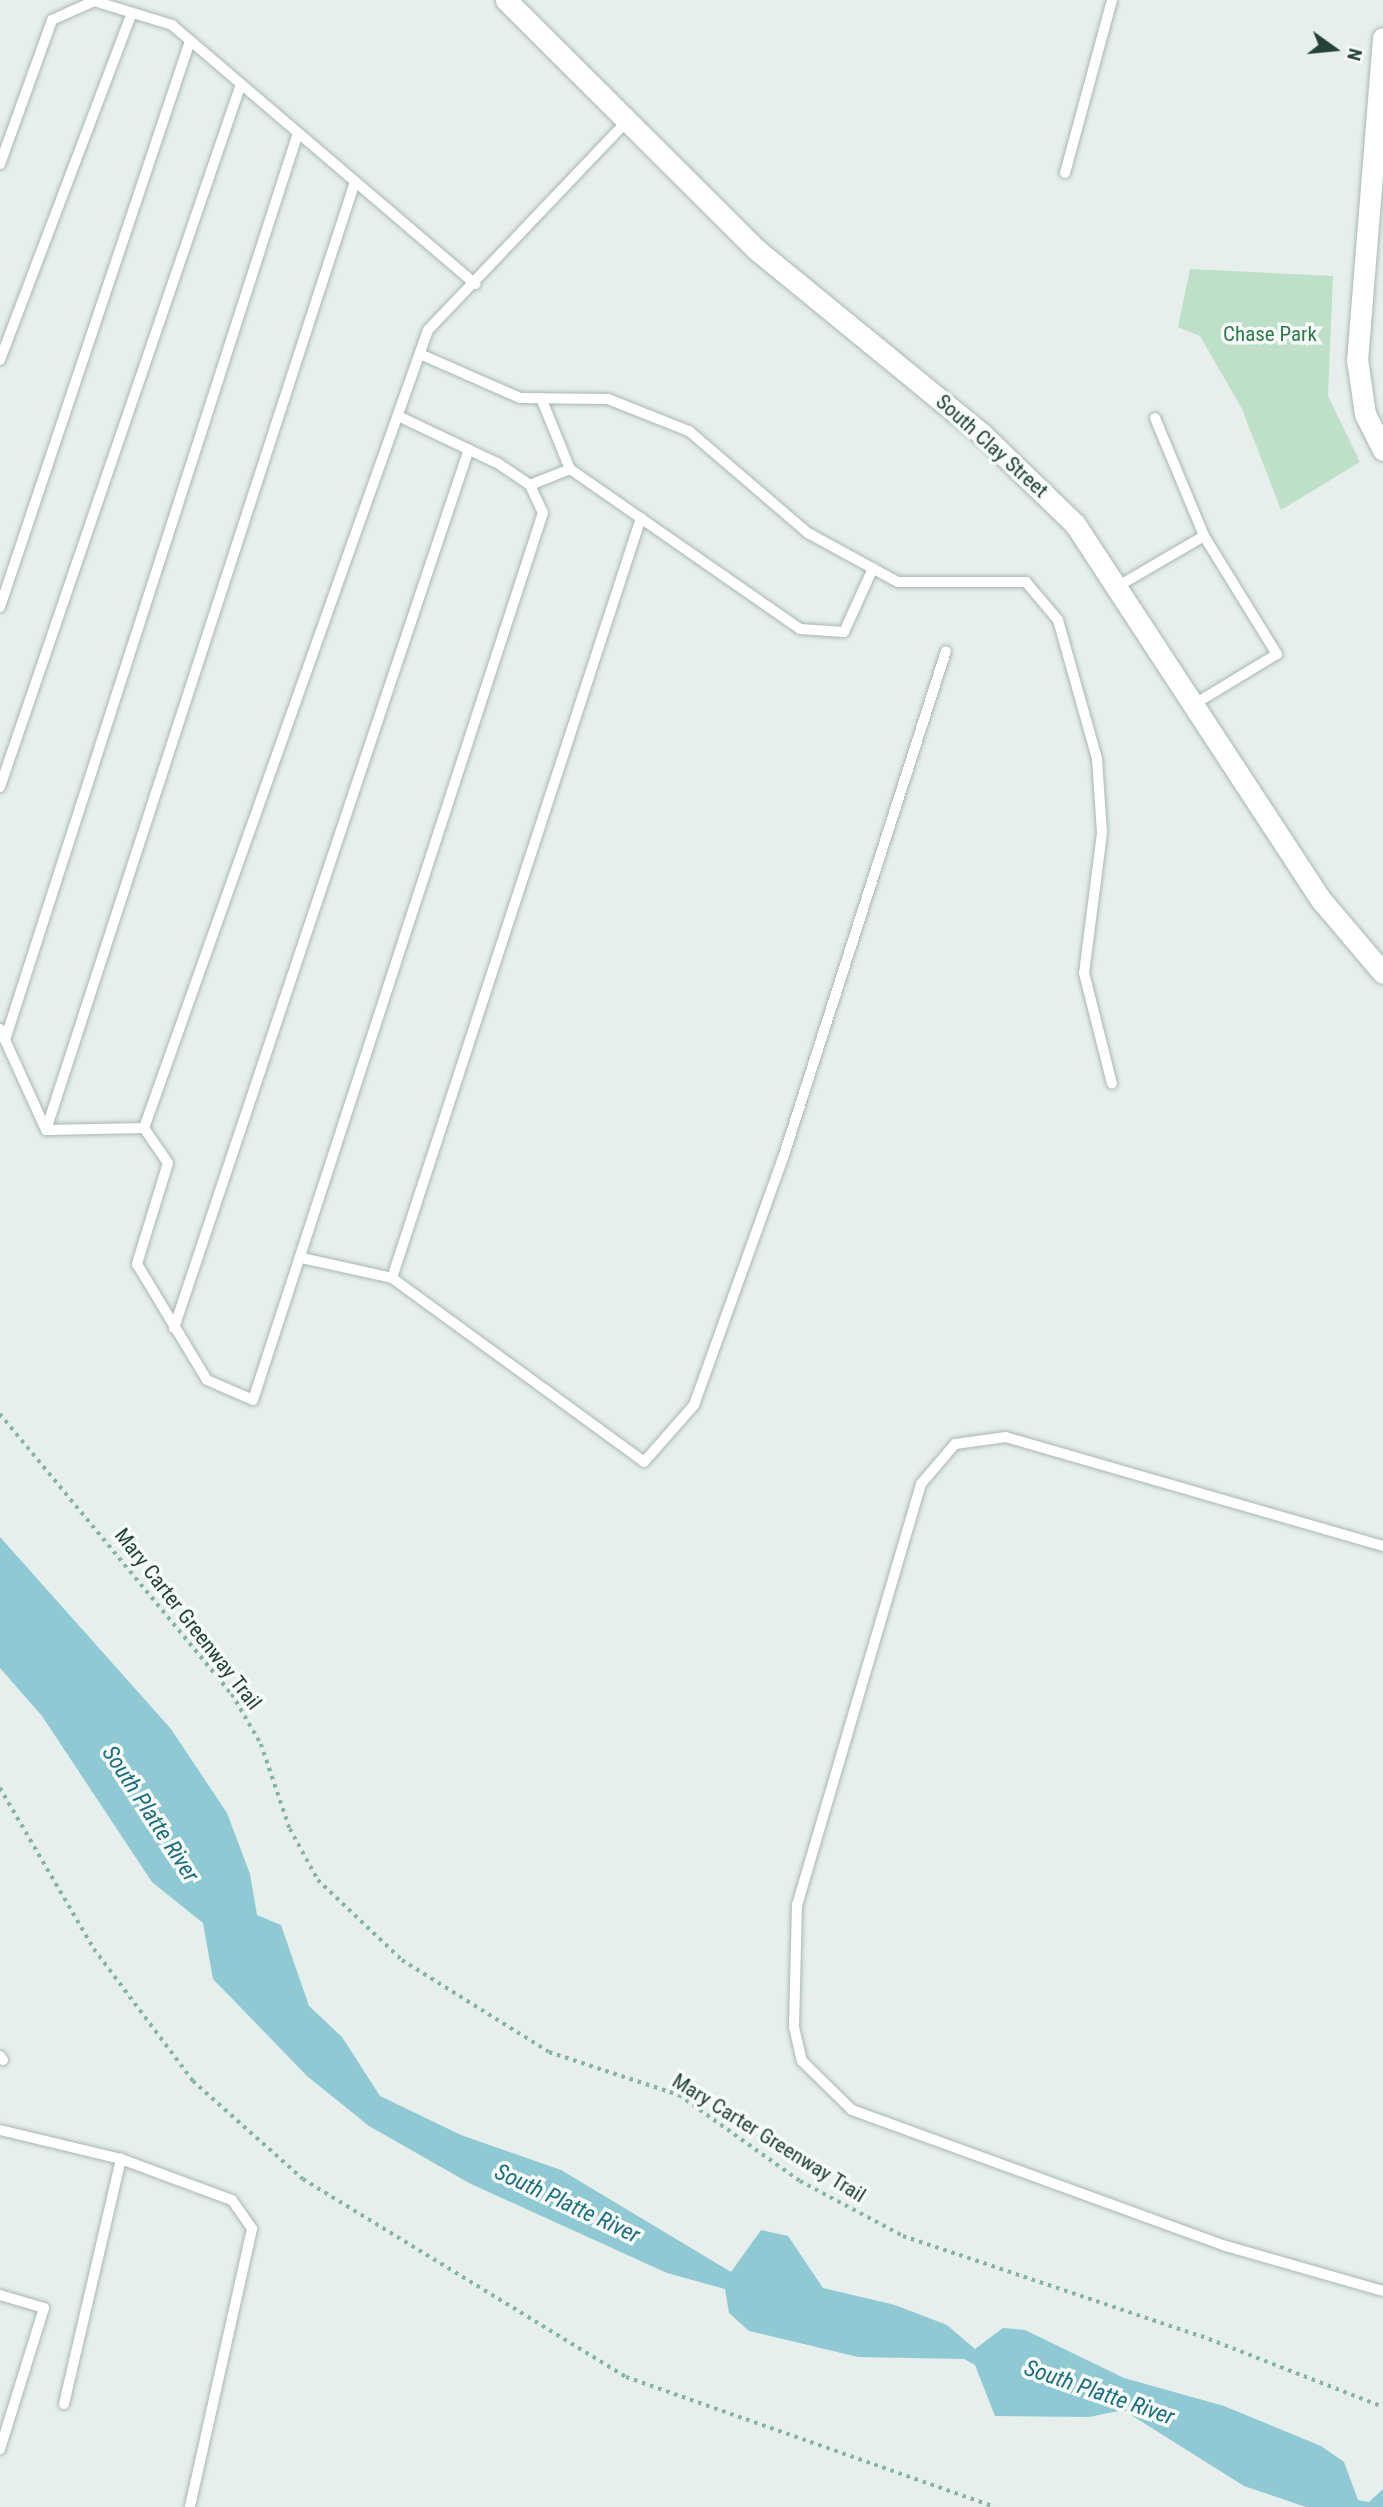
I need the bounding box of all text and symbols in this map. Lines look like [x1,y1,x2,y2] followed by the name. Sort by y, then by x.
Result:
[1299,14,1369,84] north arrow
[1342,46,1367,63] text: N
[1223,321,1317,347] park label: Chase Park
[931,389,1053,503] street label: South Clay Street
[109,1523,267,1715] street label: Mary Carter Greenway Trail
[96,1741,204,1887] water label: South Platte River
[667,2068,871,2208] street label: Mary Carter Greenway Trail
[490,2158,644,2250] water label: South Platte River
[1020,2354,1178,2432] water label: South Platte River

